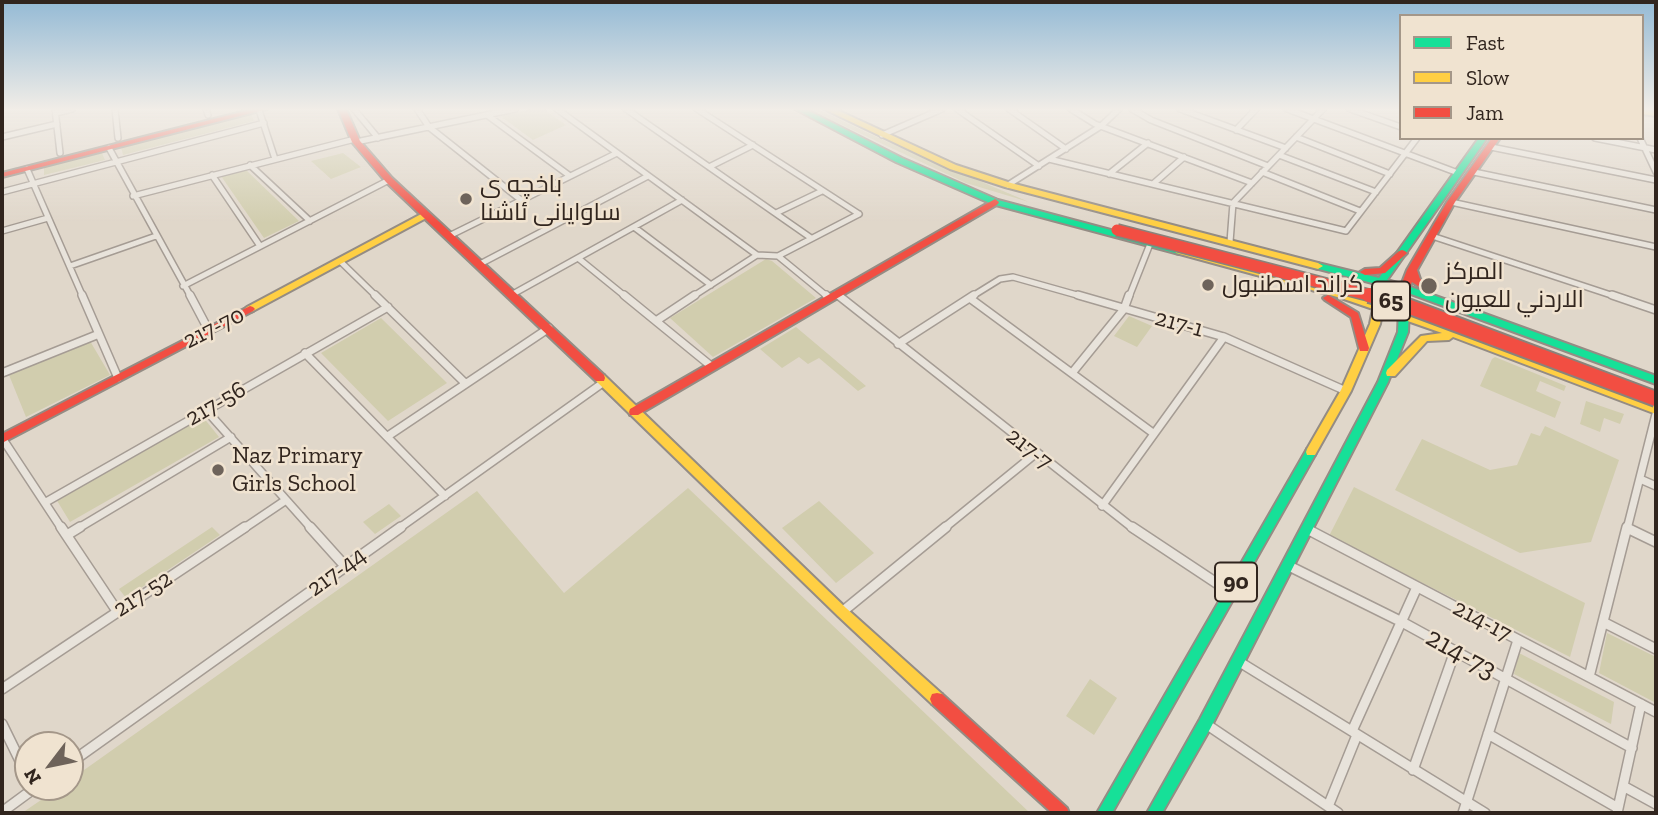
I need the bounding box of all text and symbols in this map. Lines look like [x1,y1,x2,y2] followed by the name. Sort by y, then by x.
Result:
[1399,14,1644,140] legend
[1466,30,1505,55] text: Fast
[1466,65,1509,90] text: Slow
[1466,100,1503,125] text: Jam
[480,171,620,227] place label: باخچه ى ساوايانى ئاشنا
[458,191,474,207] marker: باخچه ى ساوايانى ئاشنا
[1445,258,1584,314] place label: المركز الاردني للعيون
[1222,271,1364,299] place label: كراند اسطنبول
[1419,276,1439,296] marker: المركز الاردني للعيون
[1200,277,1216,293] marker: كراند اسطنبول
[1372,282,1410,320] road number: 65
[179,300,249,356] street label: 217-70
[1152,304,1206,344] street label: 217-1
[181,375,251,433] street label: 217-56
[1000,422,1058,476] street label: 217-7
[232,442,363,498] place label: Naz Primary Girls School
[210,462,226,478] marker: Naz Primary Girls School
[302,541,372,603] street label: 217-44
[1215,562,1257,602] road number: 90
[108,564,178,624] street label: 217-52
[1448,594,1516,648] street label: 214-17
[1420,621,1502,687] street label: 214-73
[14,731,84,801] north arrow
[19,764,46,789] text: N

